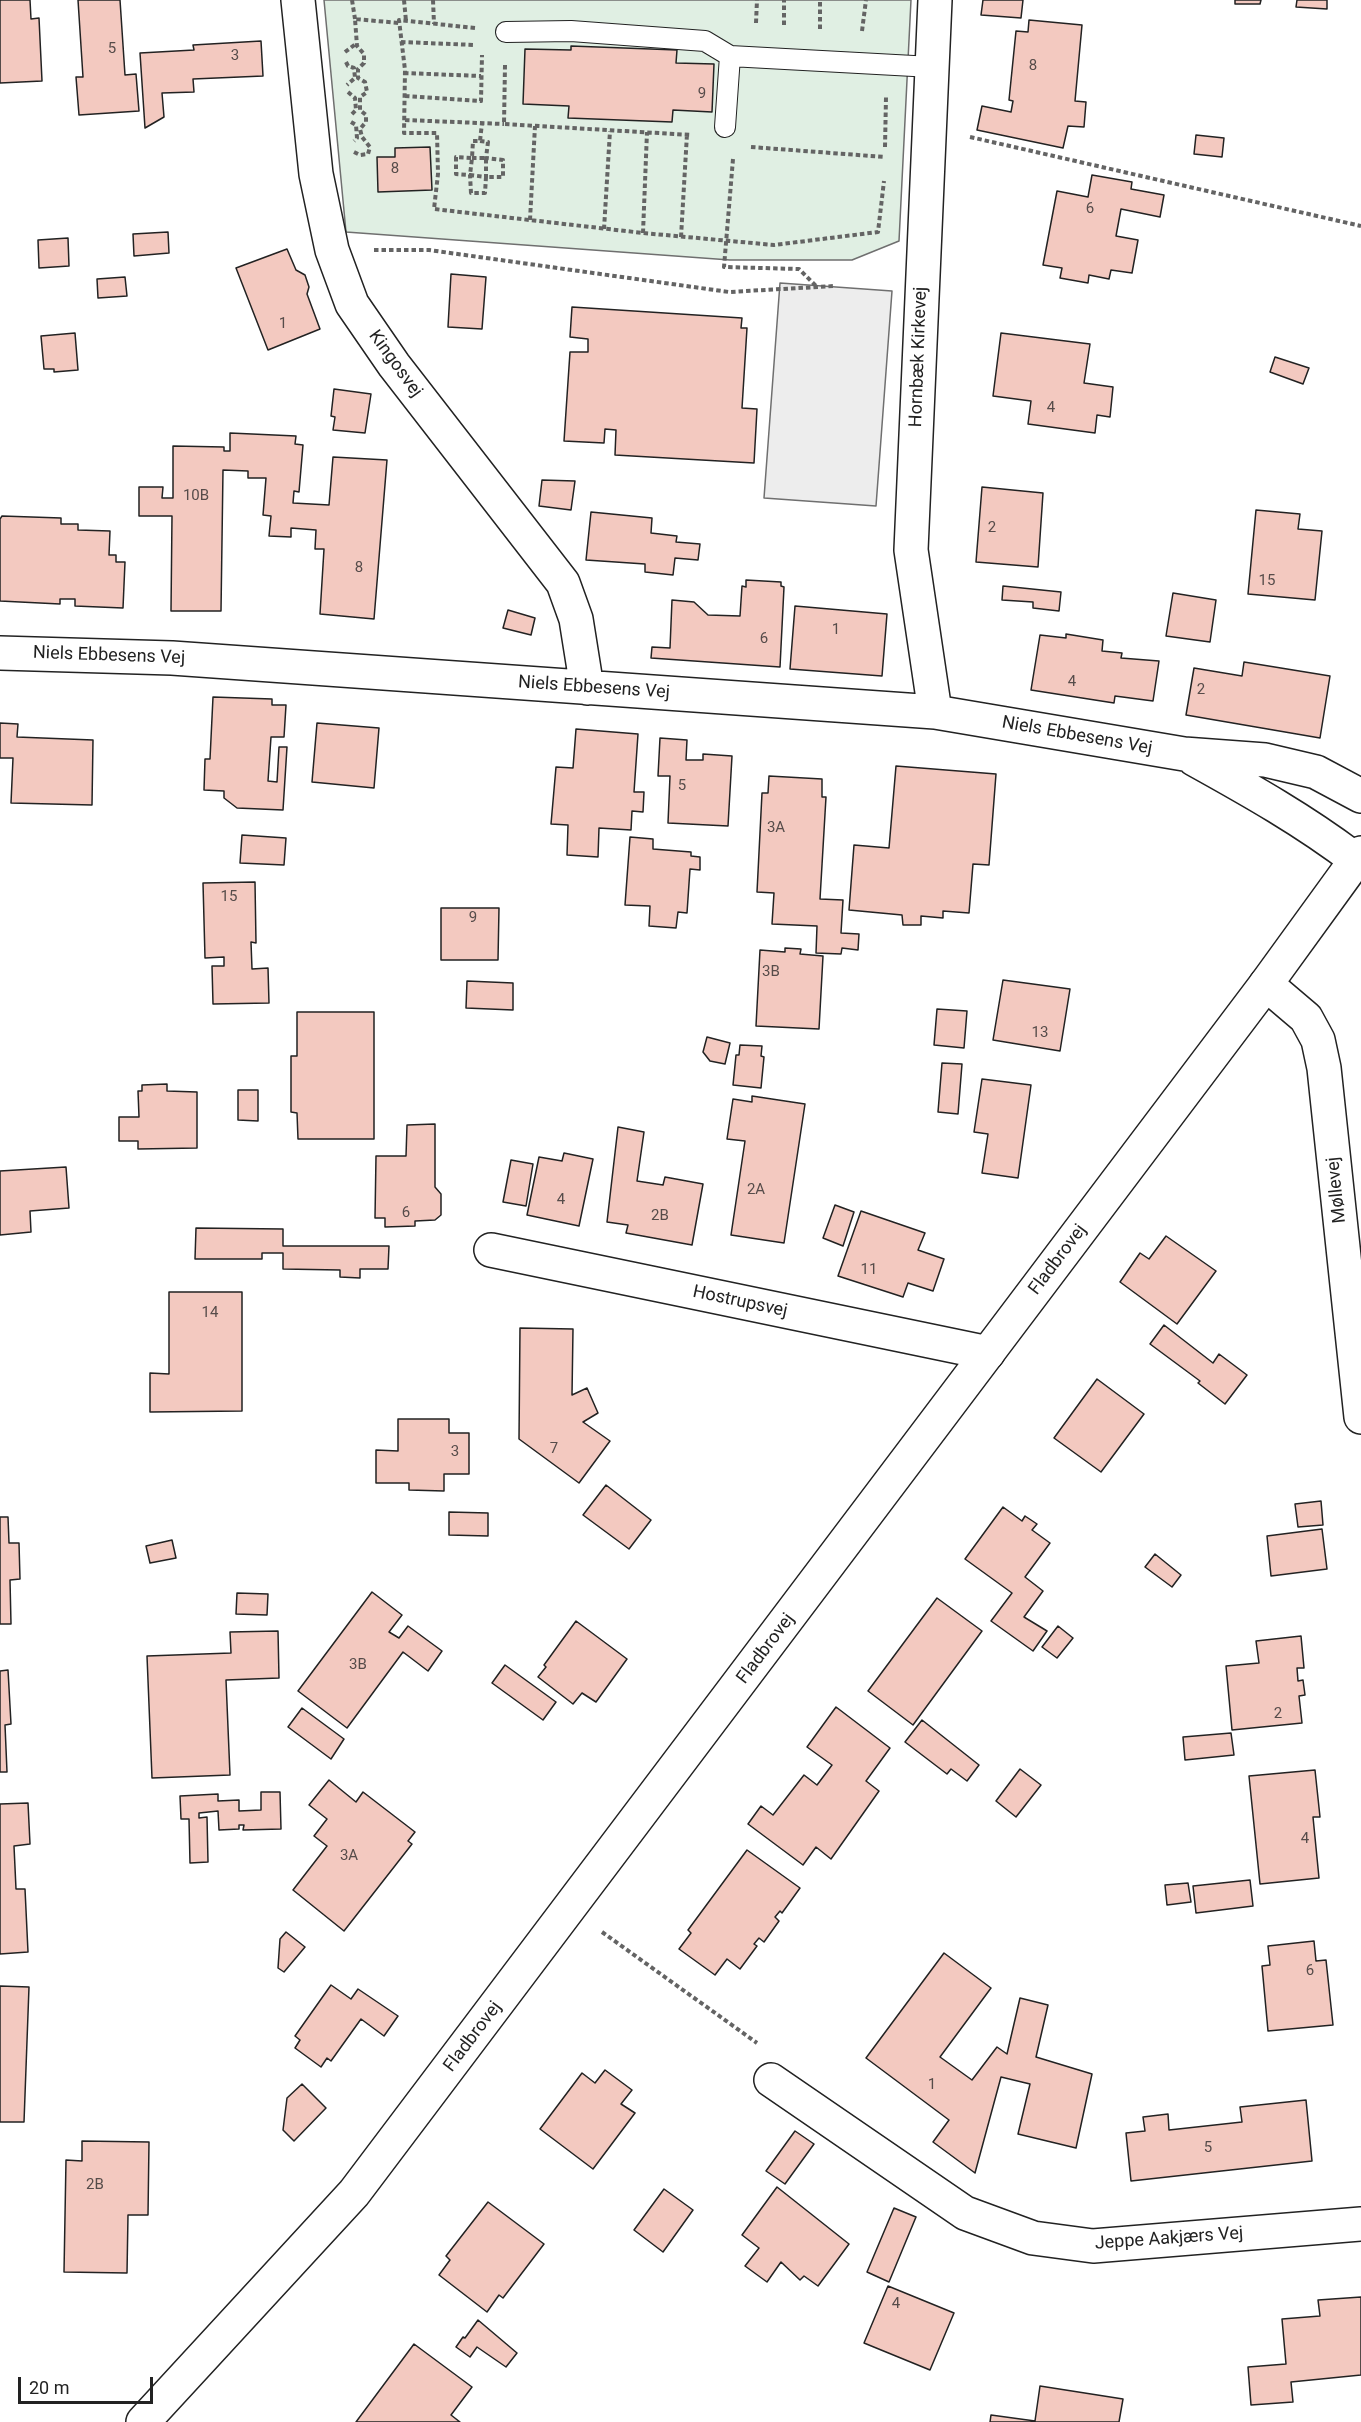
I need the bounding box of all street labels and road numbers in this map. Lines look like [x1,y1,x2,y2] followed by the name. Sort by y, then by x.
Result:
[906,286,932,428] street label: Hornbæk Kirkevej
[363,326,427,402] street label: Kingosvej
[32,643,186,669] street label: Niels Ebbesens Vej
[517,672,671,704] street label: Niels Ebbesens Vej
[1000,712,1154,760] street label: Niels Ebbesens Vej
[1323,1156,1351,1224] street label: Møllevej
[1024,1220,1092,1300] street label: Fladbrovej
[691,1281,789,1323] street label: Hostrupsvej
[732,1609,800,1689] street label: Fladbrovej
[439,1997,507,2077] street label: Fladbrovej
[1094,2223,1244,2255] street label: Jeppe Aakjærs Vej

